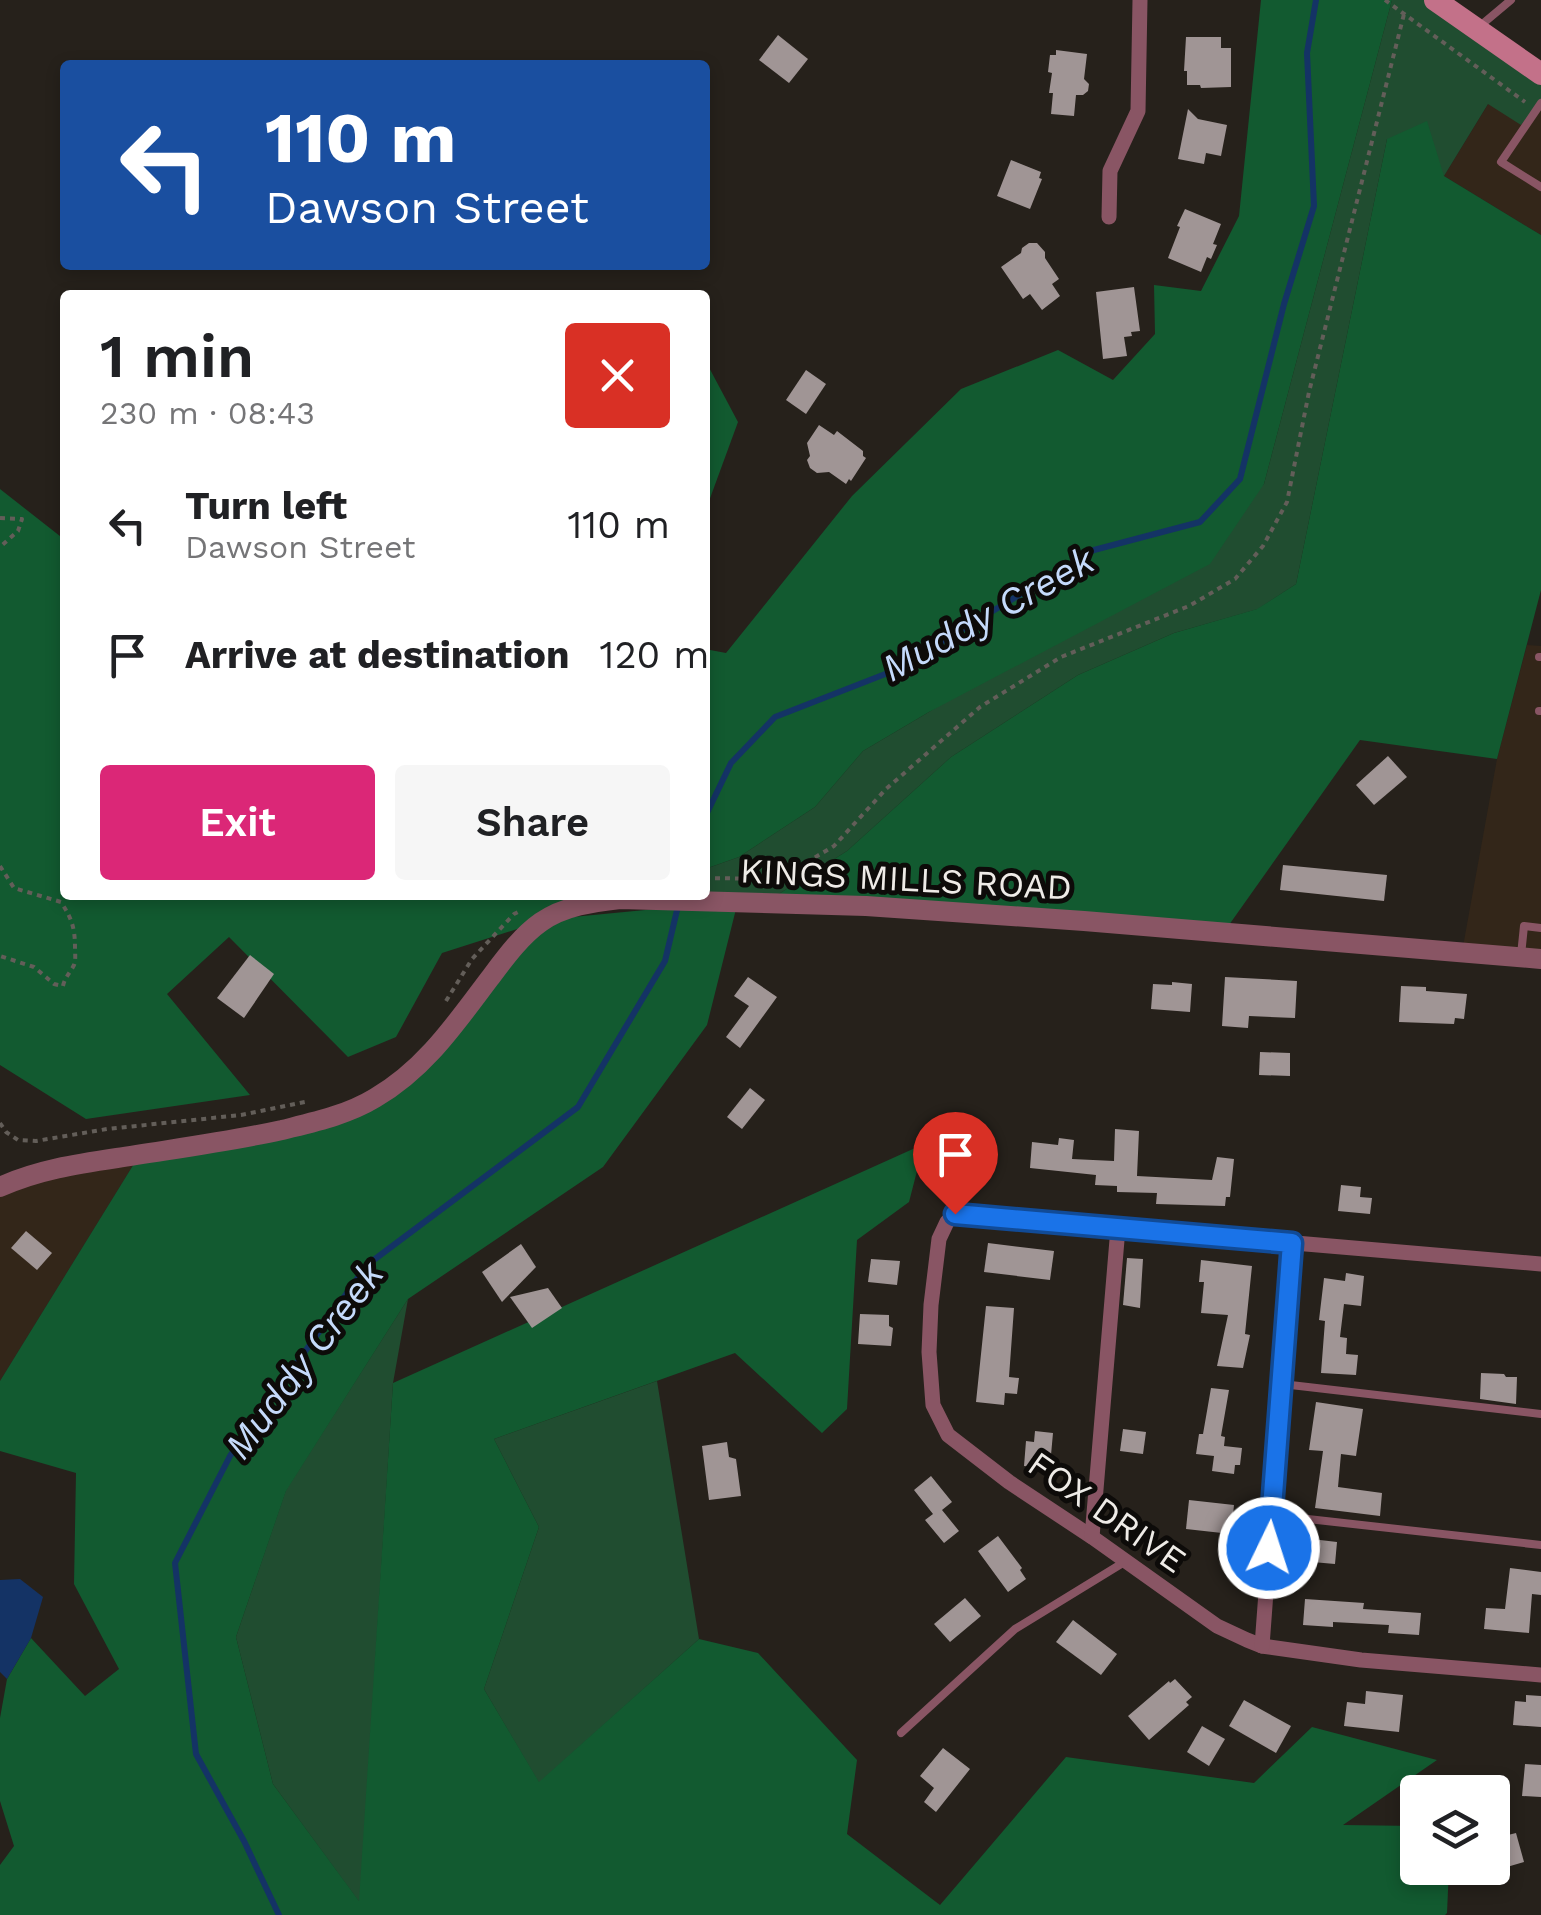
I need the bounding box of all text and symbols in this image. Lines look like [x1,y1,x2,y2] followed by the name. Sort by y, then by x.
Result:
[265,97,456,179] text: 110 m
[100,100,230,230] icon: left
[265,181,589,234] text: Dawson Street
[100,321,254,392] text: 1 min
[565,323,670,428] button: close
[100,394,315,432] text: 230 m · 08:43
[185,484,347,528] text: Turn left
[100,498,155,553] icon: left
[568,503,670,547] text: 110 m
[185,528,415,566] text: Dawson Street
[874,537,1103,690] water label: Muddy Creek
[100,628,155,683] icon: arrive
[185,633,570,677] text: Arrive at destination
[600,633,709,677] text: 120 m
[100,765,375,880] button: Exit
[395,765,670,880] button: Share
[739,849,1073,909] street label: KINGS MILLS ROAD
[913,1112,998,1215] pin
[928,1127,983,1182] icon: arrive
[215,1252,393,1467] water label: Muddy Creek
[1020,1442,1194,1582] street label: FOX DRIVE
[1217,1496,1321,1600] position arrow
[1400,1775,1510,1885] map controls
[1400,1775,1510,1885] button: layers

